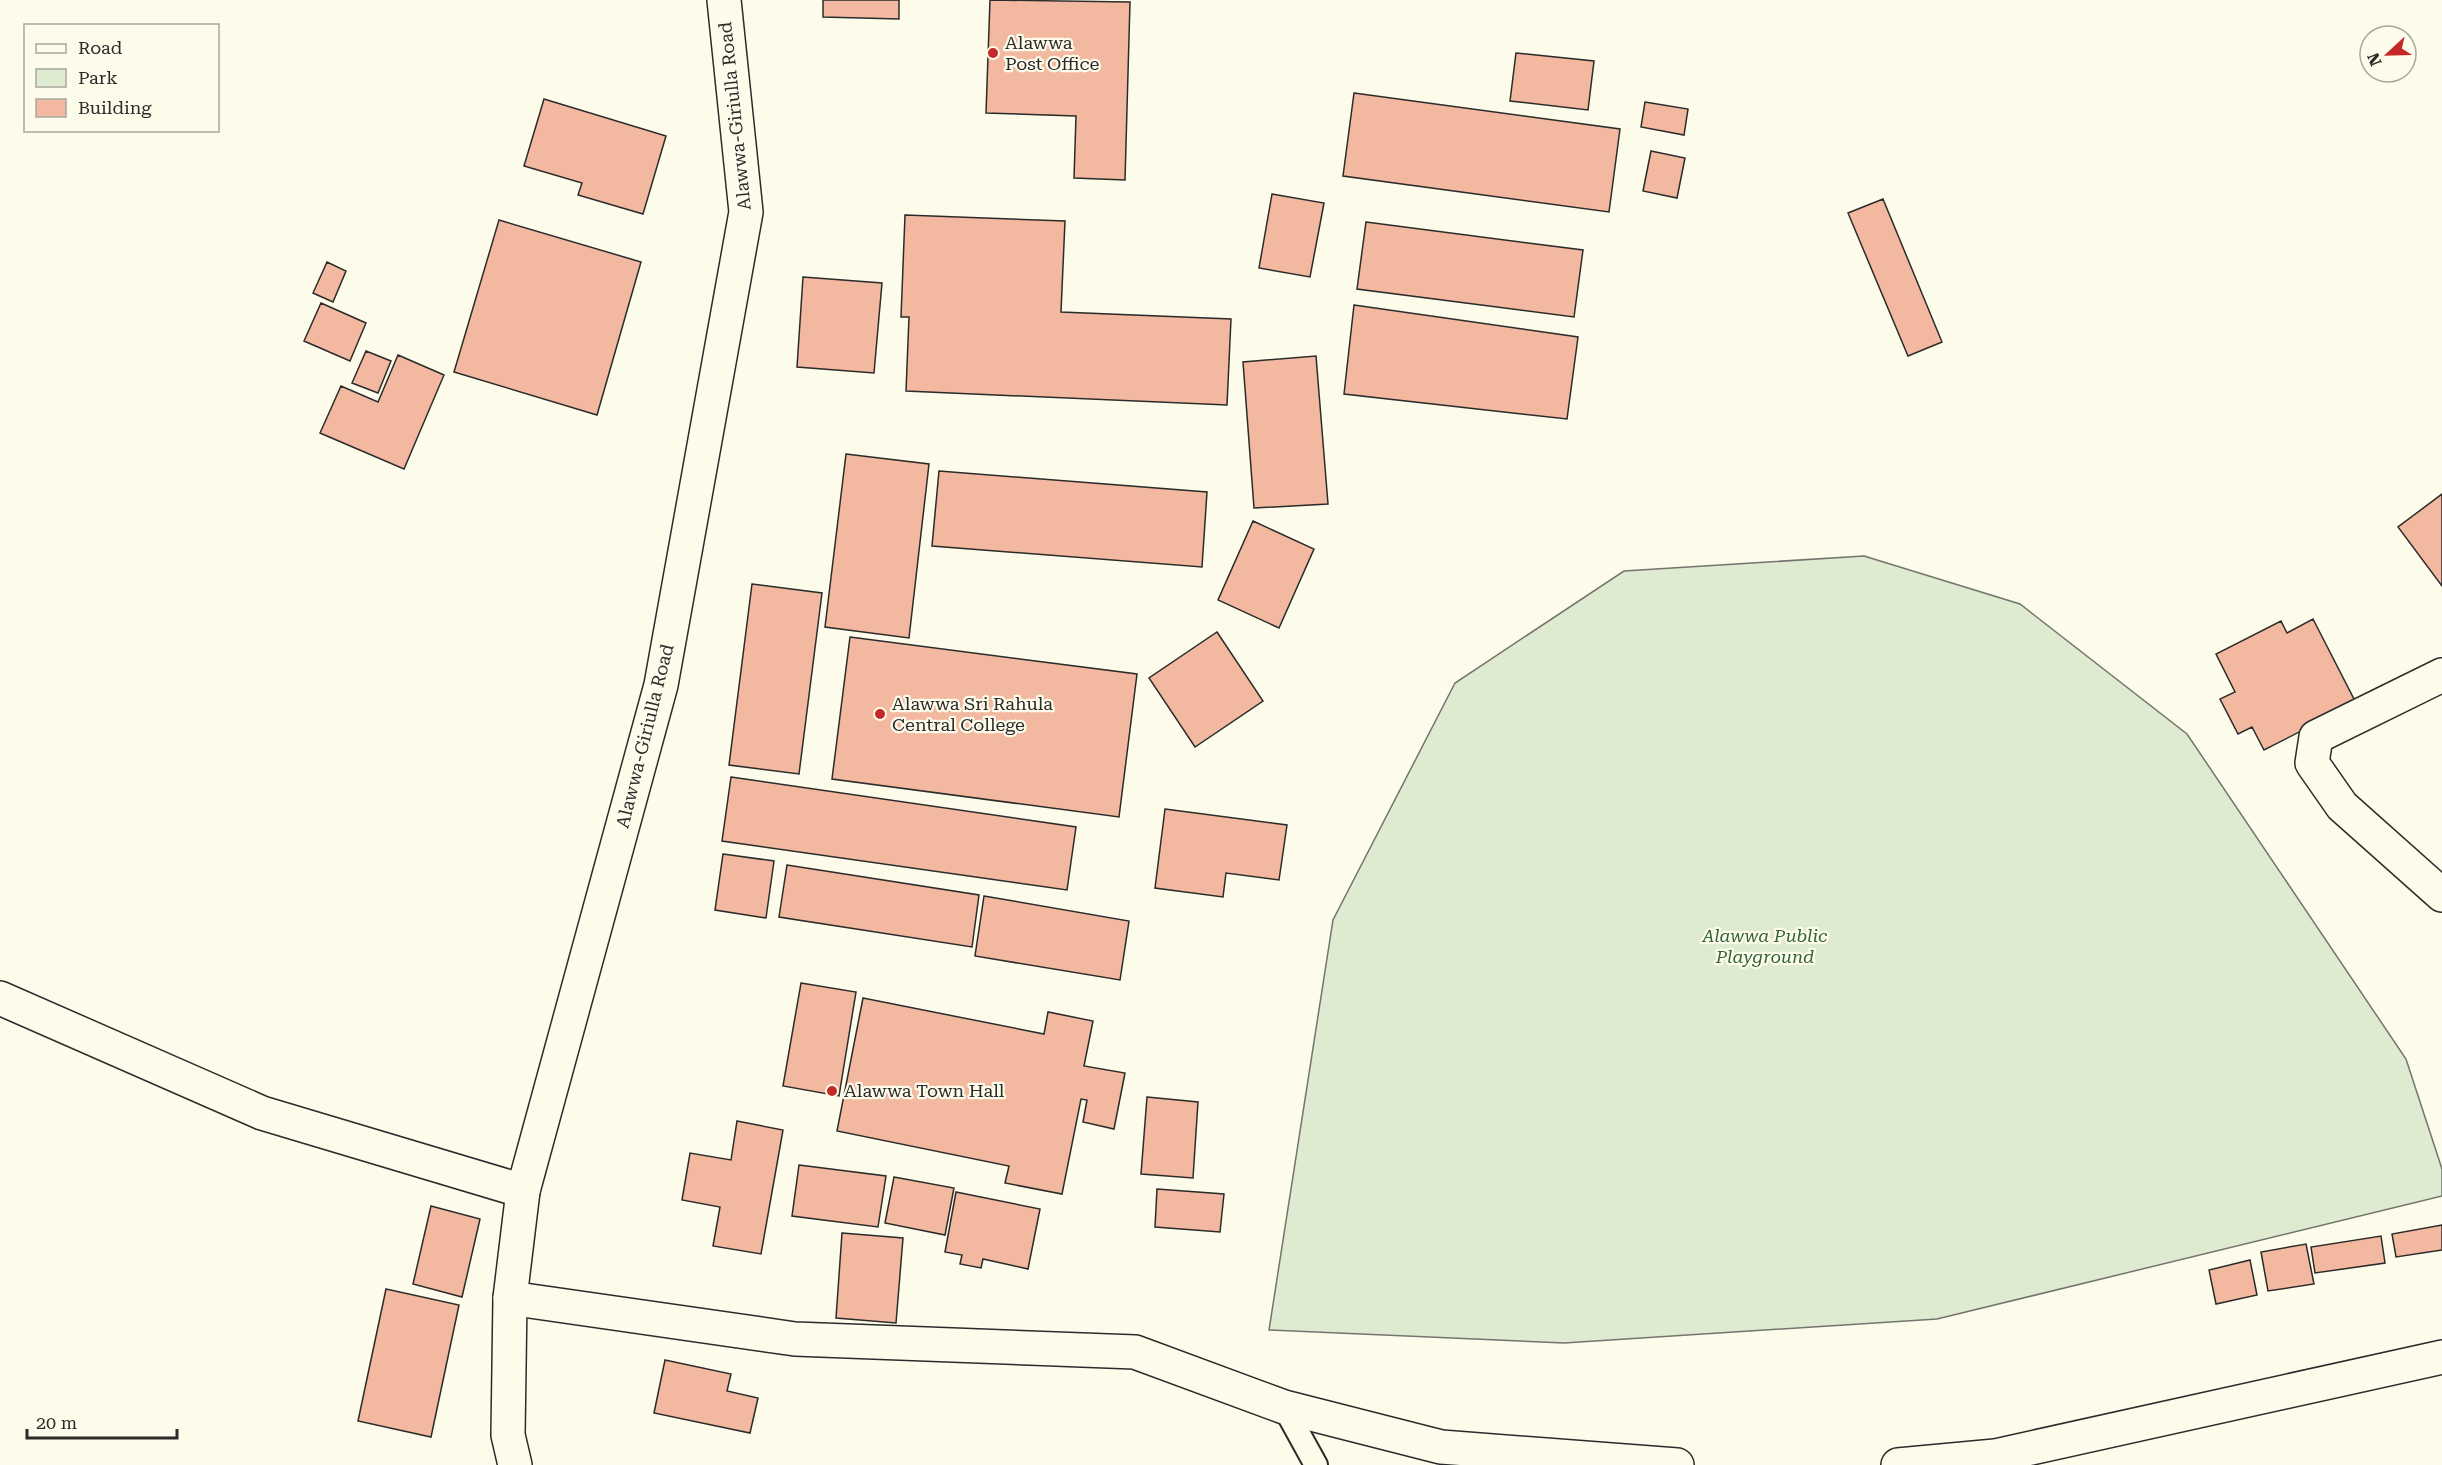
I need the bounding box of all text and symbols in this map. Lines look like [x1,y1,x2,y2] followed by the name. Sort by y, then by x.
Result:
[714,20,755,211] street label: Alawwa-Giriulla Road
[24,24,219,132] legend
[2358,24,2418,84] north arrow
[1005,32,1099,74] place label: Alawwa Post Office
[78,37,123,58] text: Road
[986,46,1000,60] marker: Alawwa Post Office
[2363,50,2386,69] text: N
[78,67,118,88] text: Park
[78,97,152,118] text: Building
[611,641,678,830] street label: Alawwa-Giriulla Road
[892,693,1053,735] place label: Alawwa Sri Rahula Central College
[873,707,887,721] marker: Alawwa Sri Rahula Central College
[1701,925,1828,967] park label: Alawwa Public Playground
[844,1080,1005,1101] place label: Alawwa Town Hall
[825,1084,839,1098] marker: Alawwa Town Hall
[27,1402,177,1440] scale bar
[36,1412,77,1433] text: 20 m

